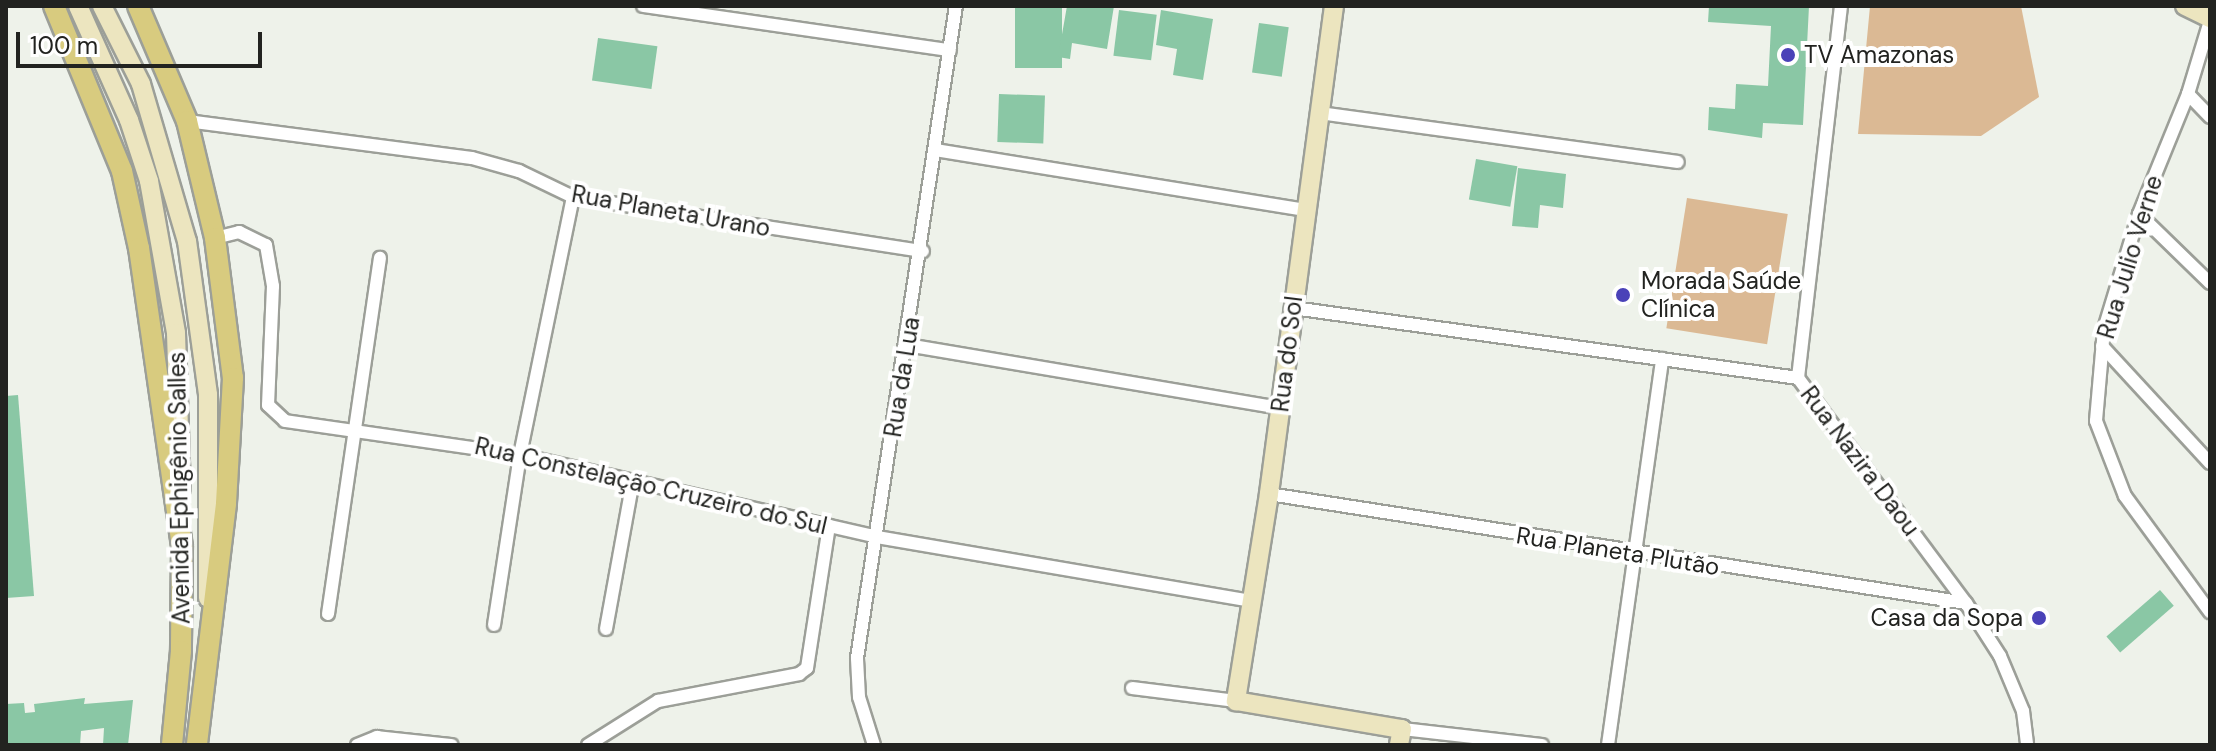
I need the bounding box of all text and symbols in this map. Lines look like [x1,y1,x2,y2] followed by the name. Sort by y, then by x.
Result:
[20,16,266,66] scale bar
[30,30,98,61] text: 100 m
[1804,41,1954,69] place label: TV Amazonas
[1779,46,1797,64] marker: TV Amazonas
[2091,172,2169,342] street label: Rua Julio Verne
[569,179,773,243] street label: Rua Planeta Urano
[1641,267,1801,323] place label: Morada Saúde Clínica
[1612,284,1634,306] marker: Morada Saúde Clínica
[1266,294,1308,414] street label: Rua do Sol
[878,315,926,439] street label: Rua da Lua
[162,351,196,625] street label: Avenida Ephigênio Salles
[1794,381,1926,541] street label: Rua Nazira Daou
[472,431,830,541] street label: Rua Constelação Cruzeiro do Sul
[1514,521,1722,581] street label: Rua Planeta Plutão
[1871,604,2023,632] place label: Casa da Sopa
[2030,609,2048,627] marker: Casa da Sopa

